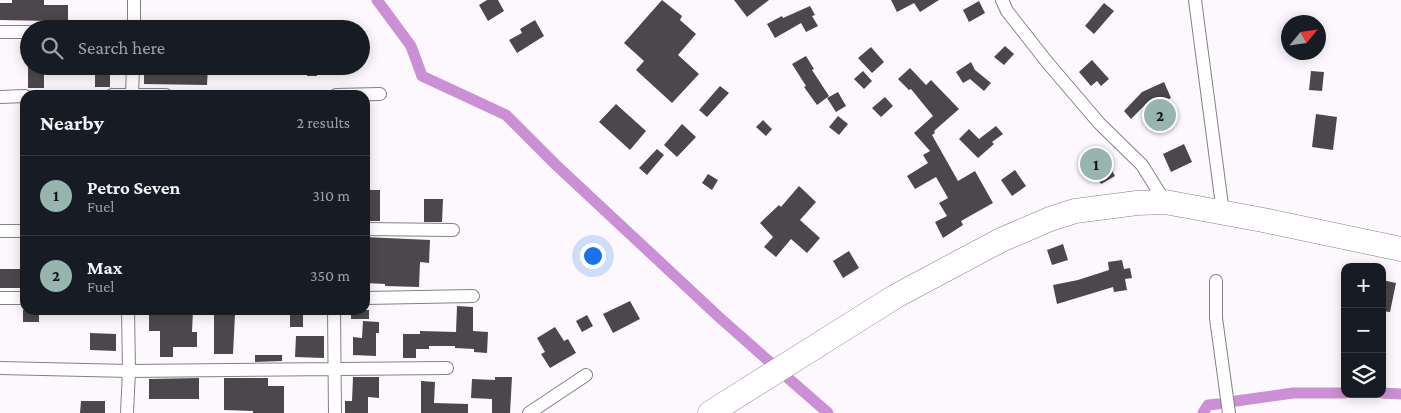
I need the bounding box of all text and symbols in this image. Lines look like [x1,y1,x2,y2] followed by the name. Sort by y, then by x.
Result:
[1281,15,1326,60] north arrow
[20,20,370,75] search box
[38,34,66,62] icon: search
[78,37,165,58] text: Search here
[1144,96,1176,134] pin: 2
[40,111,104,135] text: Nearby
[297,114,350,131] text: 2 results
[1080,145,1112,183] pin: 1
[87,177,180,198] text: Petro Seven
[53,187,59,204] text: 1
[312,187,350,204] text: 310 m
[87,198,114,215] text: Fuel
[580,243,606,269] your location
[87,257,122,278] text: Max
[1341,263,1386,398] map controls
[1341,263,1386,308] button: +
[52,267,60,284] text: 2
[310,267,350,284] text: 350 m
[87,278,114,295] text: Fuel
[1341,308,1386,353] button: −
[1341,353,1386,398] button: layers

